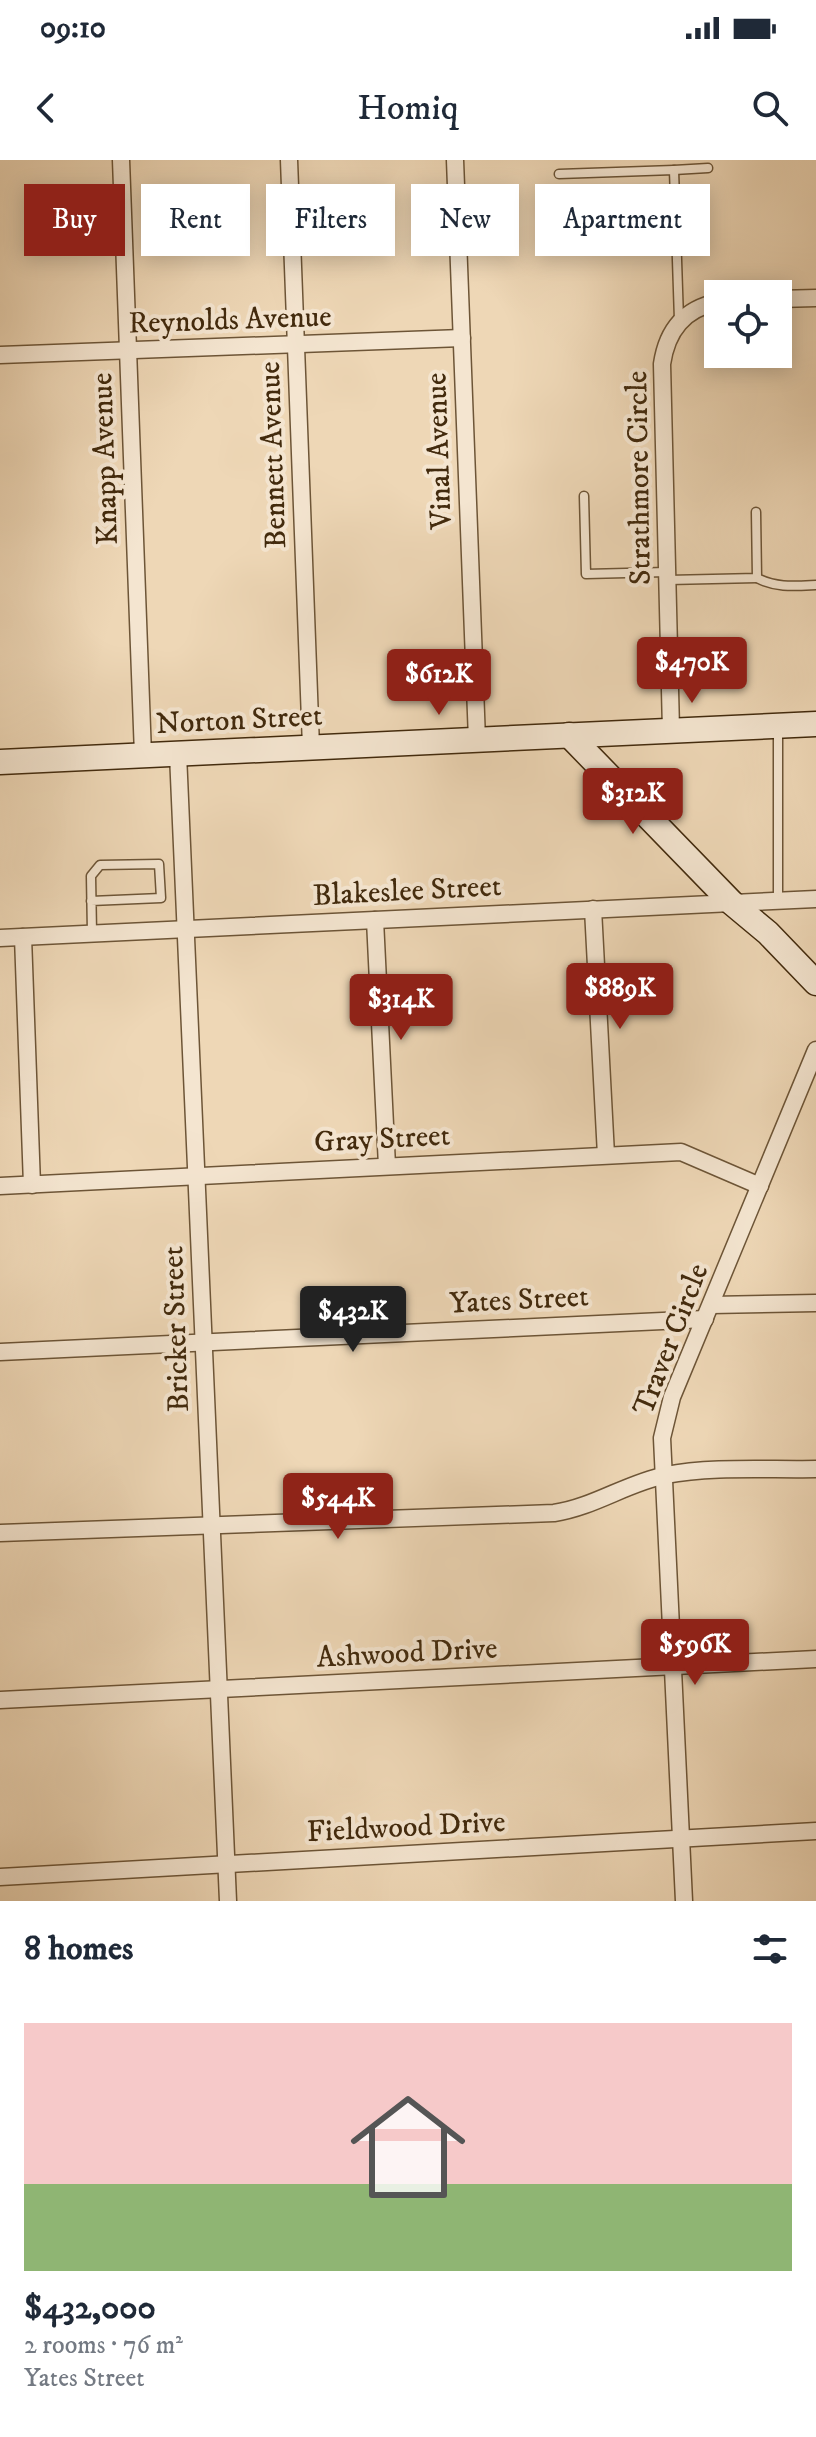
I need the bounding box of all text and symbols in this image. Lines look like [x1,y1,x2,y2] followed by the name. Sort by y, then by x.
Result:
[40,10,106,47] text: 09:10
[24,86,68,130] icon: back
[357,86,459,131] text: Homiq
[748,86,792,130] icon: search
[24,184,125,256] chip: Buy
[141,184,250,256] chip: Rent
[266,184,395,256] chip: Filters
[411,184,519,256] chip: New
[535,184,710,256] chip: Apartment
[704,280,792,368] map controls
[704,280,792,368] button: locate
[128,298,332,343] street label: Reynolds Avenue
[252,361,295,549] street label: Bennett Avenue
[619,370,660,585] street label: Strathmore Circle
[84,372,127,546] street label: Knapp Avenue
[418,372,461,531] street label: Vinal Avenue
[636,637,748,705] pin: $470K
[655,646,729,679] text: $470K
[383,649,495,717] pin: $612K
[405,658,473,691] text: $612K
[155,698,323,743] street label: Norton Street
[577,768,689,836] pin: $312K
[601,777,665,810] text: $312K
[312,868,502,915] street label: Blakeslee Street
[564,963,676,1031] pin: $889K
[584,972,656,1005] text: $889K
[345,974,457,1042] pin: $314K
[368,983,434,1016] text: $314K
[313,1117,451,1162] street label: Gray Street
[155,1245,198,1413] street label: Bricker Street
[626,1258,717,1421] street label: Traver Circle
[449,1278,590,1323] street label: Yates Street
[297,1286,409,1354] pin: $432K
[318,1295,388,1328] text: $432K
[282,1473,394,1541] pin: $544K
[301,1482,375,1515] text: $544K
[639,1619,751,1687] pin: $596K
[659,1628,731,1661] text: $596K
[316,1630,499,1677] street label: Ashwood Drive
[306,1804,506,1851] street label: Fieldwood Drive
[748,1927,792,1971] icon: filters
[24,1928,133,1970] text: 8 homes
[336,2075,480,2219] icon: home
[24,2287,156,2329] text: $432,000
[24,2329,183,2362] text: 2 rooms · 76 m²
[24,2362,145,2395] text: Yates Street

